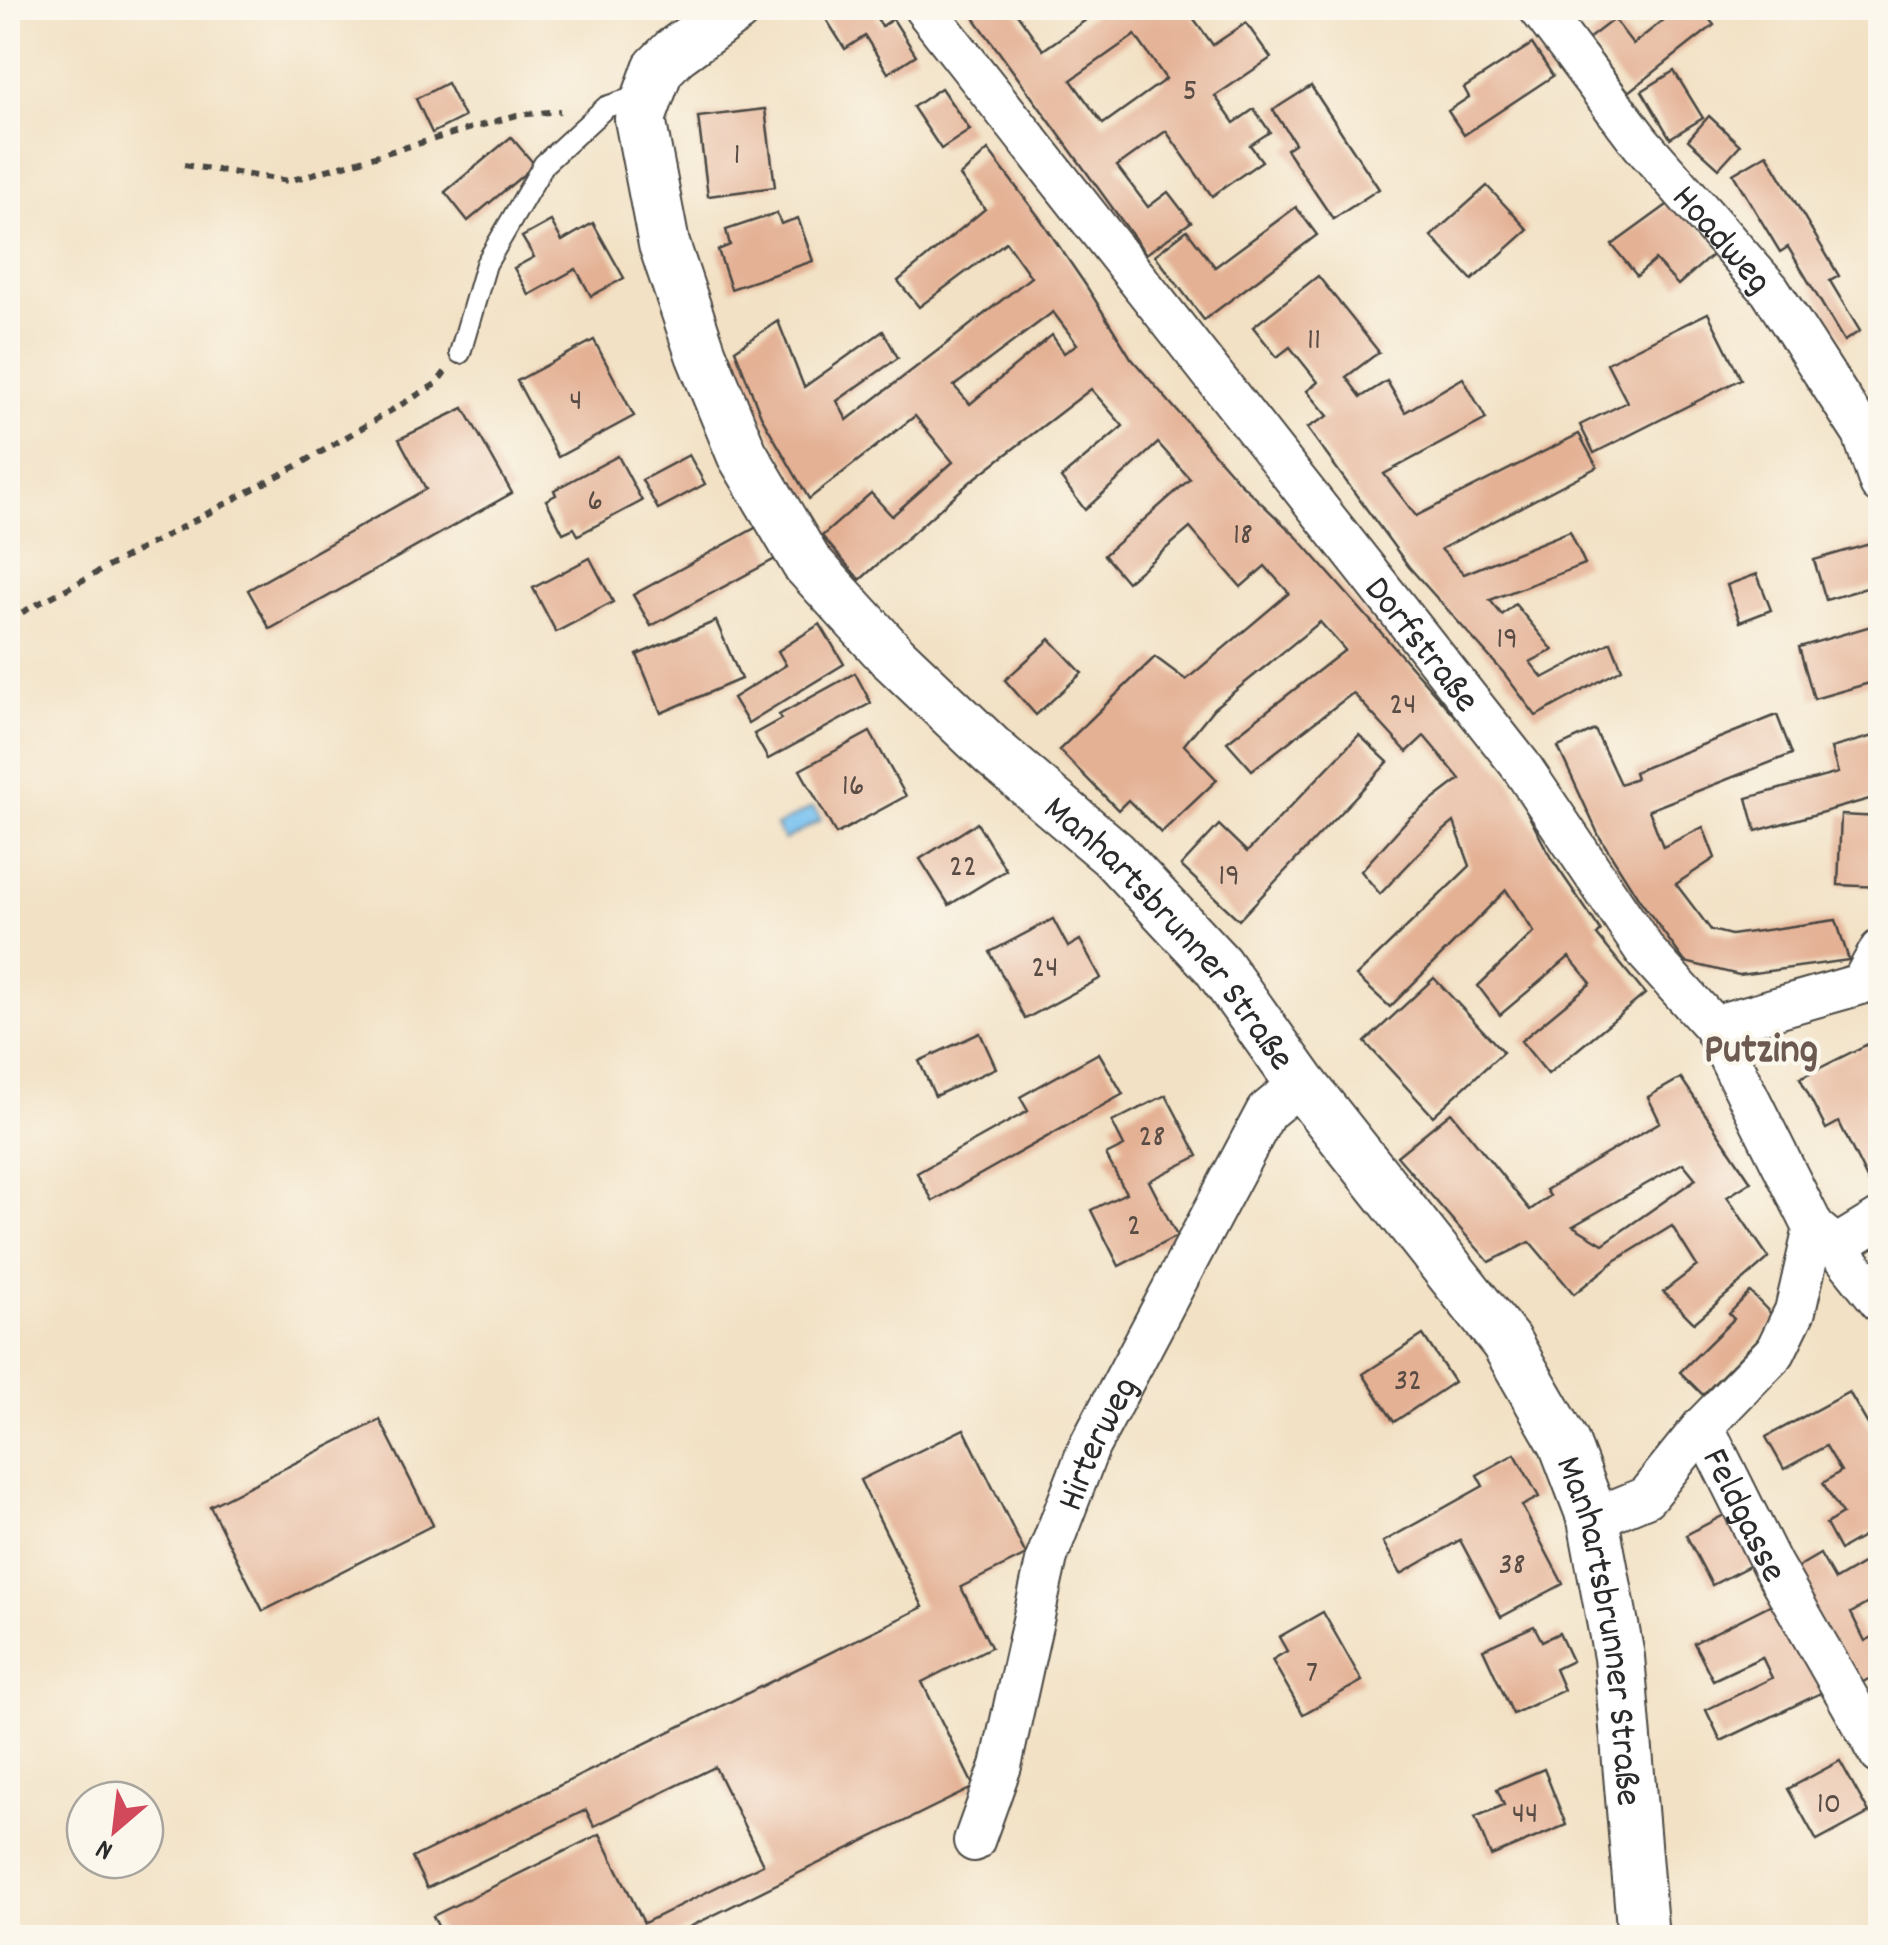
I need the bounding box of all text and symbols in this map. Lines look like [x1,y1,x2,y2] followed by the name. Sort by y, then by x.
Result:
[1183,70,1197,116] house number: 5
[733,134,741,180] house number: 1
[1656,174,1783,308] street label: Hoadweg
[1307,319,1321,365] house number: 11
[569,380,583,426] house number: 4
[587,480,603,526] house number: 6
[1233,514,1253,560] house number: 18
[1348,566,1491,726] street label: Dorfstraße
[1496,618,1518,664] house number: 19
[1389,684,1417,730] house number: 24
[842,765,864,811] house number: 16
[1029,784,1306,1084] street label: Manhartsbrunner Straße
[949,846,977,892] house number: 22
[1218,855,1240,901] house number: 19
[1031,947,1059,993] house number: 24
[1704,1023,1818,1083] district label: Putzing
[1139,1116,1165,1162] house number: 28
[1127,1205,1141,1251] house number: 2
[1394,1360,1422,1406] house number: 32
[1045,1368,1155,1520] street label: Hirterweg
[1685,1440,1798,1594] street label: Feldgasse
[1538,1449,1654,1808] street label: Manhartsbrunner Straße
[1498,1544,1526,1590] house number: 38
[1306,1652,1318,1698] house number: 7
[65,1780,165,1880] north arrow
[1817,1783,1841,1829] house number: 10
[1512,1793,1538,1839] house number: 44
[90,1827,121,1869] text: N

